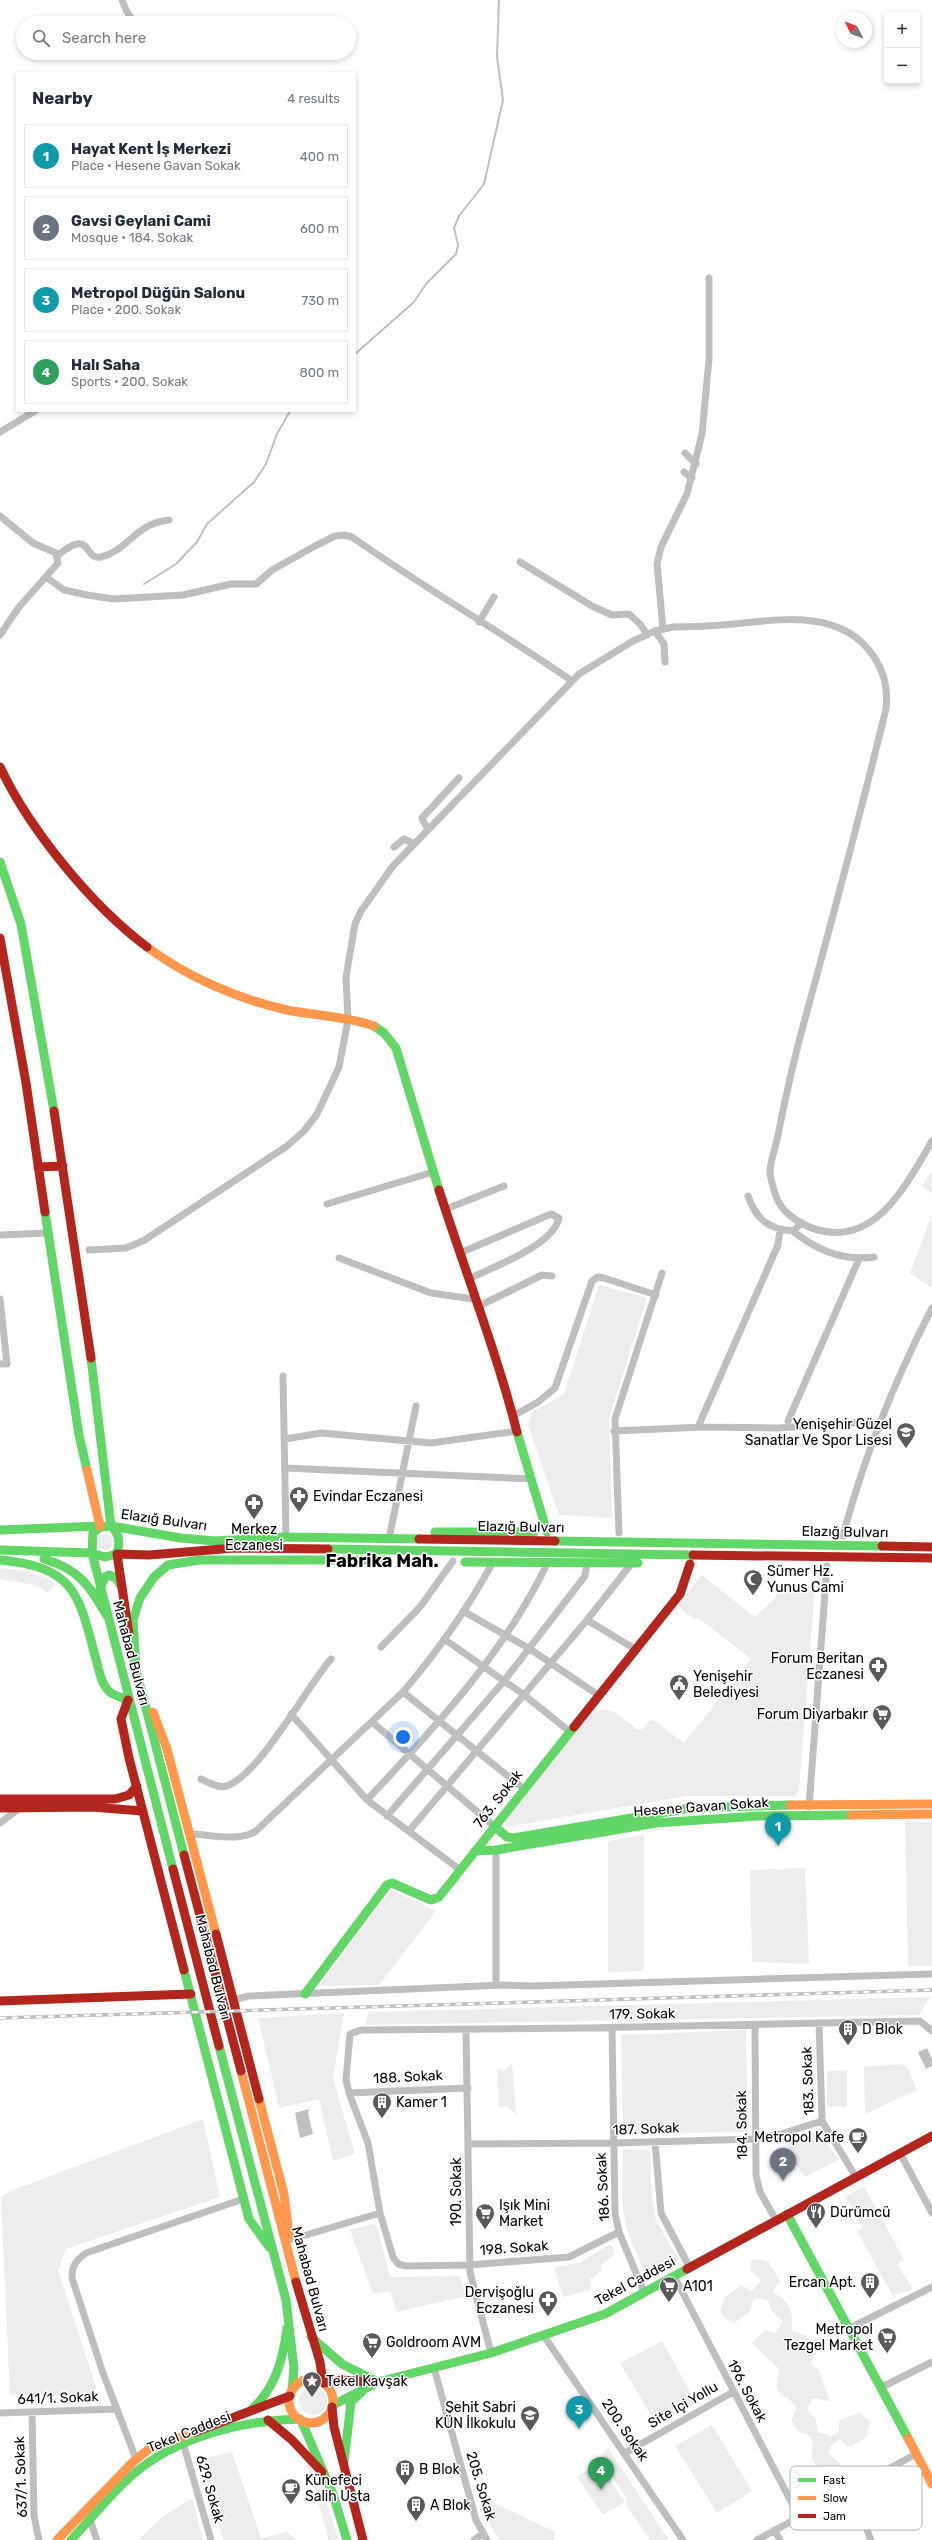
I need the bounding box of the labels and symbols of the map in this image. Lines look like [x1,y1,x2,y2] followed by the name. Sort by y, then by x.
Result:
[836,12,872,48] north arrow
[745,1416,892,1449] place label: Yenişehir Güzel Sanatlar Ve Spor Lisesi
[895,1421,917,1449] school or university icon: Yenişehir Güzel Sanatlar Ve Spor Lisesi
[288,1485,310,1513] pharmacy icon: Evindar Eczanesi
[313,1488,423,1505] place label: Evindar Eczanesi
[243,1492,265,1520] pharmacy icon: Merkez Eczanesi
[120,1506,208,1534] street label: Elazığ Bulvarı
[477,1518,565,1536] street label: Elazığ Bulvarı
[225,1521,283,1554] place label: Merkez Eczanesi
[801,1523,889,1541] street label: Elazığ Bulvarı
[325,1550,439,1572] district label: Fabrika Mah.
[767,1563,844,1596] place label: Sümer Hz. Yunus Cami
[742,1568,764,1596] mosque icon: Sümer Hz. Yunus Cami
[109,1599,153,1707] street label: Mahabad Bulvarı
[771,1650,864,1683] place label: Forum Beritan Eczanesi
[867,1655,889,1683] pharmacy icon: Forum Beritan Eczanesi
[693,1668,759,1701] place label: Yenişehir Belediyesi
[668,1673,690,1701] public building icon: Yenişehir Belediyesi
[871,1703,893,1731] supermarket icon: Forum Diyarbakır
[757,1706,869,1723] place label: Forum Diyarbakır
[393,1727,413,1747] your location
[470,1766,527,1832] street label: 763. Sokak
[633,1794,770,1820] street label: Hesene Gavan Sokak
[765,1813,791,1846] pin: 1
[192,1913,234,2021] street label: Mahabad Bulvarı
[609,2005,676,2023] street label: 179. Sokak
[837,2018,859,2046] building icon: D Blok
[862,2021,904,2038] place label: D Blok
[798,2045,818,2116] street label: 183. Sokak
[373,2067,444,2087] street label: 188. Sokak
[733,2090,751,2160] street label: 184. Sokak
[371,2091,393,2119] building icon: Kamer 1
[396,2094,447,2111] place label: Kamer 1
[612,2119,680,2139] street label: 187. Sokak
[847,2126,869,2154] cafe icon: Metropol Kafe
[754,2129,844,2146] place label: Metropol Kafe
[770,2148,796,2181] pin: 2
[593,2151,613,2222] street label: 186. Sokak
[448,2157,465,2226] street label: 190. Sokak
[499,2197,550,2230] place label: Işık Mini Market
[805,2201,827,2229] restaurant icon: Dürümcü
[474,2202,496,2230] supermarket icon: Işık Mini Market
[830,2204,890,2221] place label: Dürümcü
[288,2225,332,2333] street label: Mahabad Bulvarı
[479,2237,550,2259] street label: 198. Sokak
[592,2253,678,2309] street label: Tekel Caddesi
[859,2271,881,2299] building icon: Ercan Apt.
[789,2274,856,2291] place label: Ercan Apt.
[658,2275,680,2303] supermarket icon: A101
[683,2278,713,2295] place label: A101
[465,2284,534,2317] place label: Dervişoğlu Eczanesi
[537,2289,559,2317] pharmacy icon: Dervişoğlu Eczanesi
[784,2321,874,2354] place label: Metropol Tezgel Market
[876,2326,898,2354] supermarket icon: Metropol Tezgel Market
[361,2331,383,2359] supermarket icon: Goldroom AVM
[386,2334,481,2351] place label: Goldroom AVM
[723,2357,771,2426] street label: 196. Sokak
[301,2370,323,2398] place icon: Tekel Kavşak
[326,2373,408,2390] place label: Tekel Kavşak
[645,2378,721,2432] street label: Site İçi Yollu
[17,2388,100,2408] street label: 641/1. Sokak
[566,2396,592,2429] pin: 3
[598,2396,652,2465] street label: 200. Sokak
[435,2399,516,2432] place label: Şehit Sabri KÜN İlkokulu
[519,2404,541,2432] school or university icon: Şehit Sabri KÜN İlkokulu
[145,2408,233,2456] street label: Tekel Caddesi
[11,2435,31,2518] street label: 637/1. Sokak
[462,2450,500,2523] street label: 205. Sokak
[192,2453,228,2526] street label: 629. Sokak
[588,2457,614,2490] pin: 4
[394,2458,416,2486] building icon: B Blok
[419,2461,461,2478] place label: B Blok
[790,2466,922,2530] legend
[305,2472,370,2505] place label: Künefeci Salih Usta
[823,2474,846,2487] text: Fast
[280,2477,302,2505] cafe icon: Künefeci Salih Usta
[823,2492,848,2505] text: Slow
[405,2494,427,2522] building icon: A Blok
[430,2497,471,2514] place label: A Blok
[823,2510,846,2523] text: Jam

